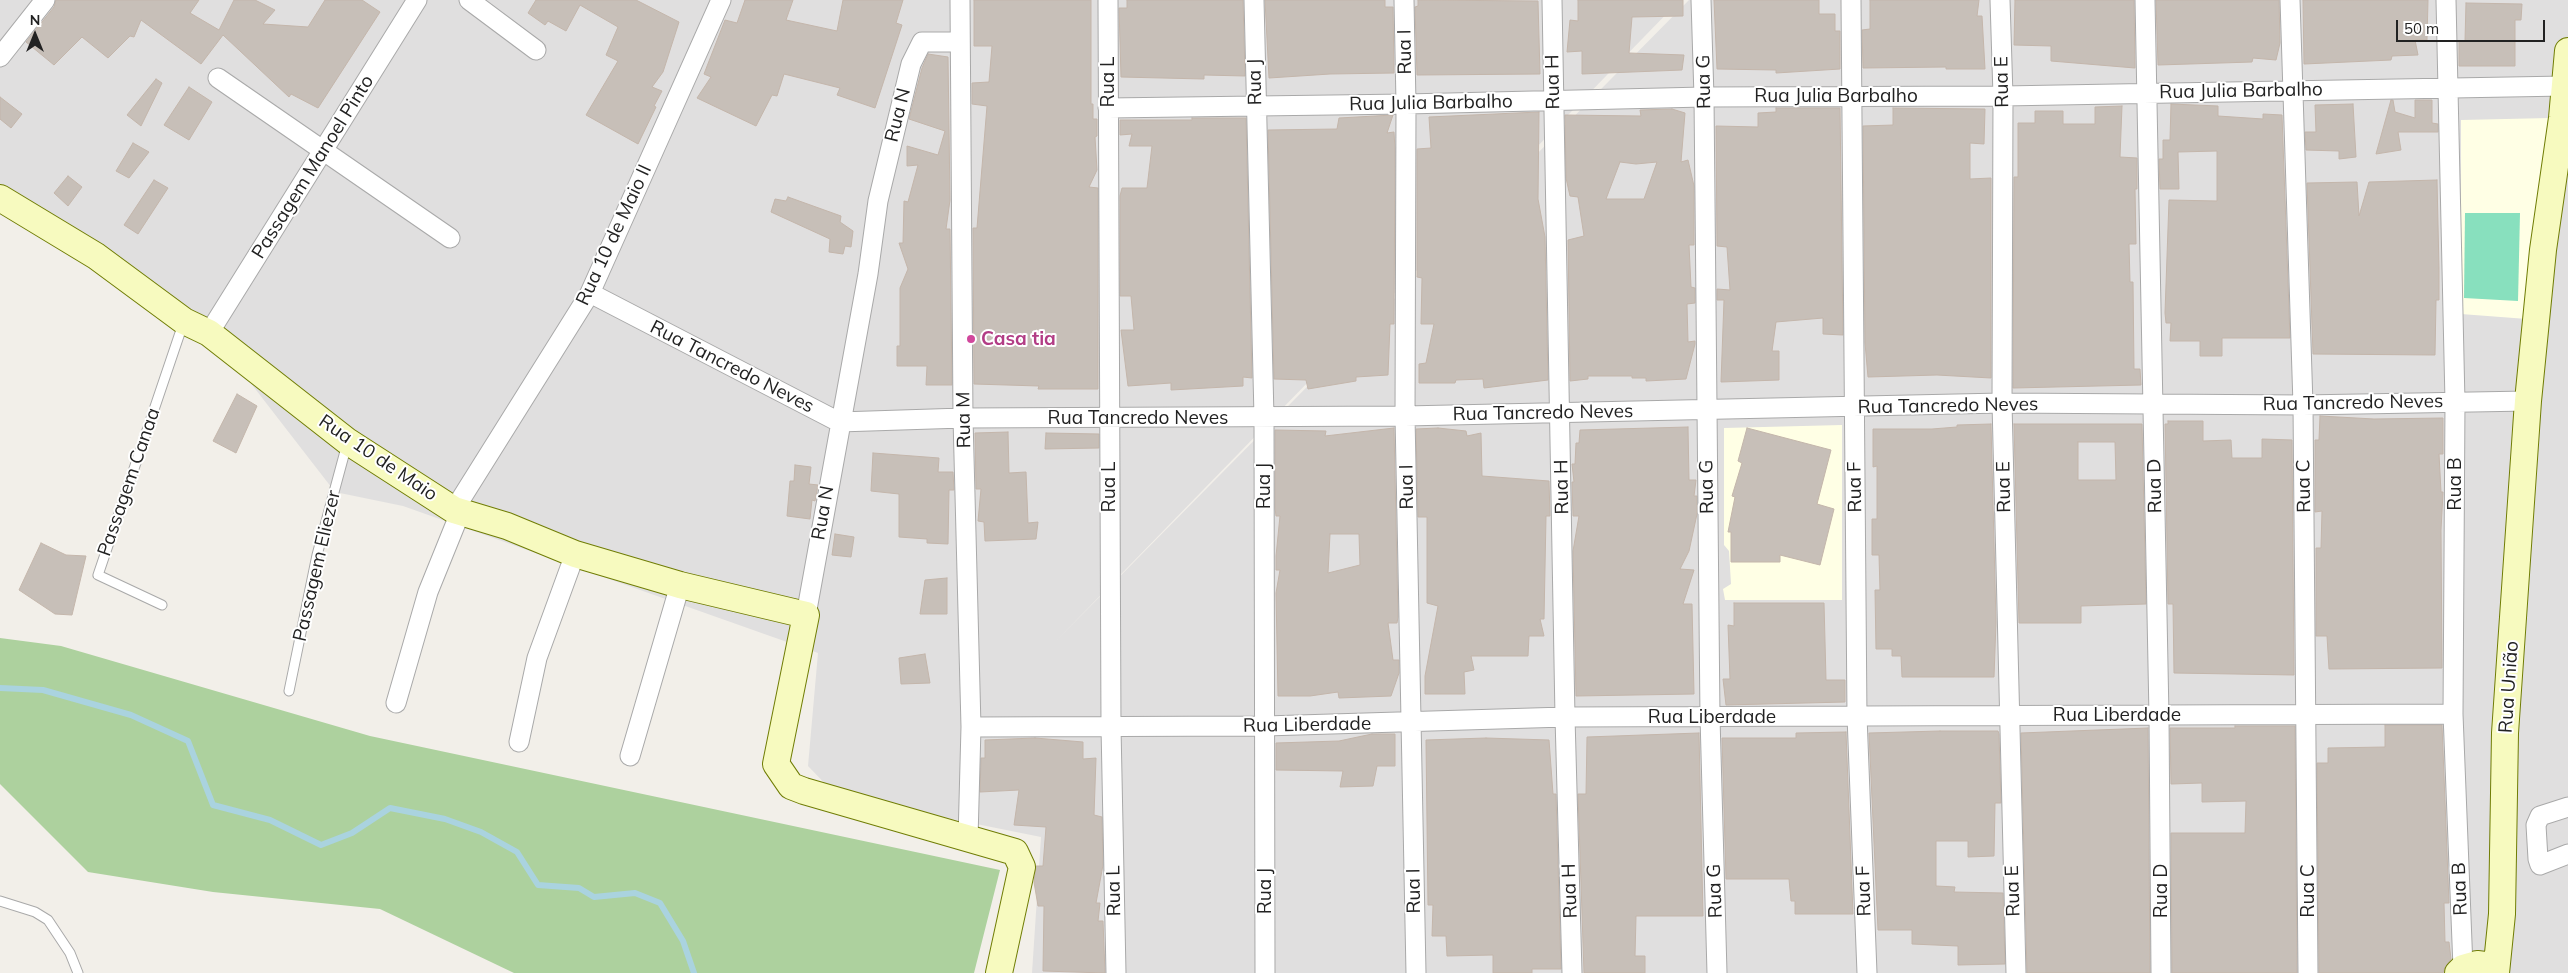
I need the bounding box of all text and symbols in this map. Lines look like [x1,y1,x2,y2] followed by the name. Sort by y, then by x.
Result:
[10,10,60,60] north arrow
[2398,10,2547,42] scale bar
[30,11,40,29] text: N
[2404,19,2439,38] text: 50 m
[1393,29,1417,75] street label: Rua I
[1541,54,1565,110] street label: Rua H
[1692,55,1716,109] street label: Rua G
[1990,56,2014,108] street label: Rua E
[1097,57,1119,107] street label: Rua L
[1243,58,1267,106] street label: Rua J
[247,71,379,263] street label: Passagem Manoel Pinto
[2159,78,2323,104] street label: Rua Julia Barbalho
[1754,85,1918,107] street label: Rua Julia Barbalho
[880,86,916,144] street label: Rua N
[1349,90,1513,116] street label: Rua Julia Barbalho
[571,161,657,309] street label: Rua 10 de Maio II
[646,316,818,418] street label: Rua Tancredo Neves
[981,328,1056,350] place label: Casa tia
[965,333,977,345] marker: Casa tia
[2262,390,2444,416] street label: Rua Tancredo Neves
[952,391,976,449] street label: Rua M
[1857,393,2039,419] street label: Rua Tancredo Neves
[1452,400,1634,426] street label: Rua Tancredo Neves
[93,405,165,559] street label: Passagem Canaa
[1048,407,1228,429] street label: Rua Tancredo Neves
[314,410,442,506] street label: Rua 10 de Maio
[2444,457,2466,511] street label: Rua B
[2143,458,2167,514] street label: Rua D
[1550,459,1574,515] street label: Rua H
[2292,459,2316,513] street label: Rua C
[1695,460,1719,514] street label: Rua G
[1843,461,1867,513] street label: Rua F
[1992,461,2016,513] street label: Rua E
[1098,462,1120,512] street label: Rua L
[1253,463,1275,509] street label: Rua J
[1395,464,1419,510] street label: Rua I
[807,484,839,542] street label: Rua N
[289,488,345,644] street label: Passagem Eliezer
[2494,640,2524,734] street label: Rua União
[2053,704,2181,726] street label: Rua Liberdade
[1648,706,1776,728] street label: Rua Liberdade
[1243,712,1371,738] street label: Rua Liberdade
[2448,862,2472,916] street label: Rua B
[1558,863,1582,919] street label: Rua H
[1703,863,1727,919] street label: Rua G
[2150,864,2172,918] street label: Rua D
[2297,864,2319,918] street label: Rua C
[1102,865,1126,917] street label: Rua L
[1852,865,1876,917] street label: Rua F
[2001,865,2025,917] street label: Rua E
[1254,868,1276,914] street label: Rua J
[1402,868,1426,914] street label: Rua I

